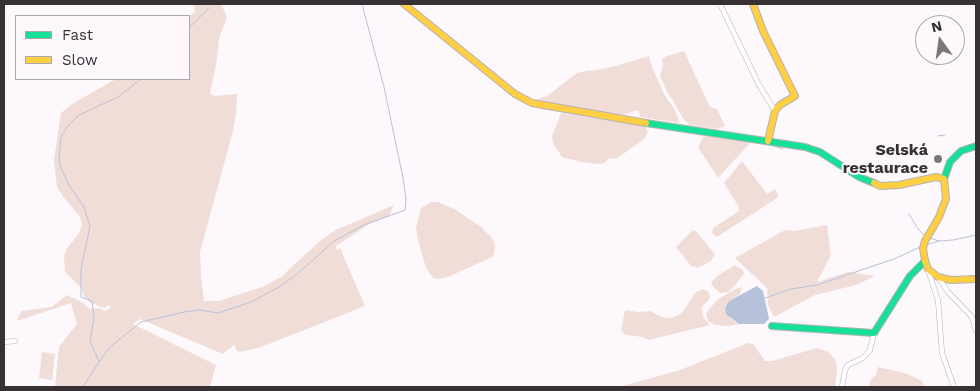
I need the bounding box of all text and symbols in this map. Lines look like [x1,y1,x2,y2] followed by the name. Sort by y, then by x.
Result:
[15,15,190,80] legend
[915,15,965,65] north arrow
[930,17,944,35] text: N
[62,26,93,44] text: Fast
[62,51,98,69] text: Slow
[843,140,928,178] place label: Selská restaurace
[932,153,944,165] marker: Selská restaurace

